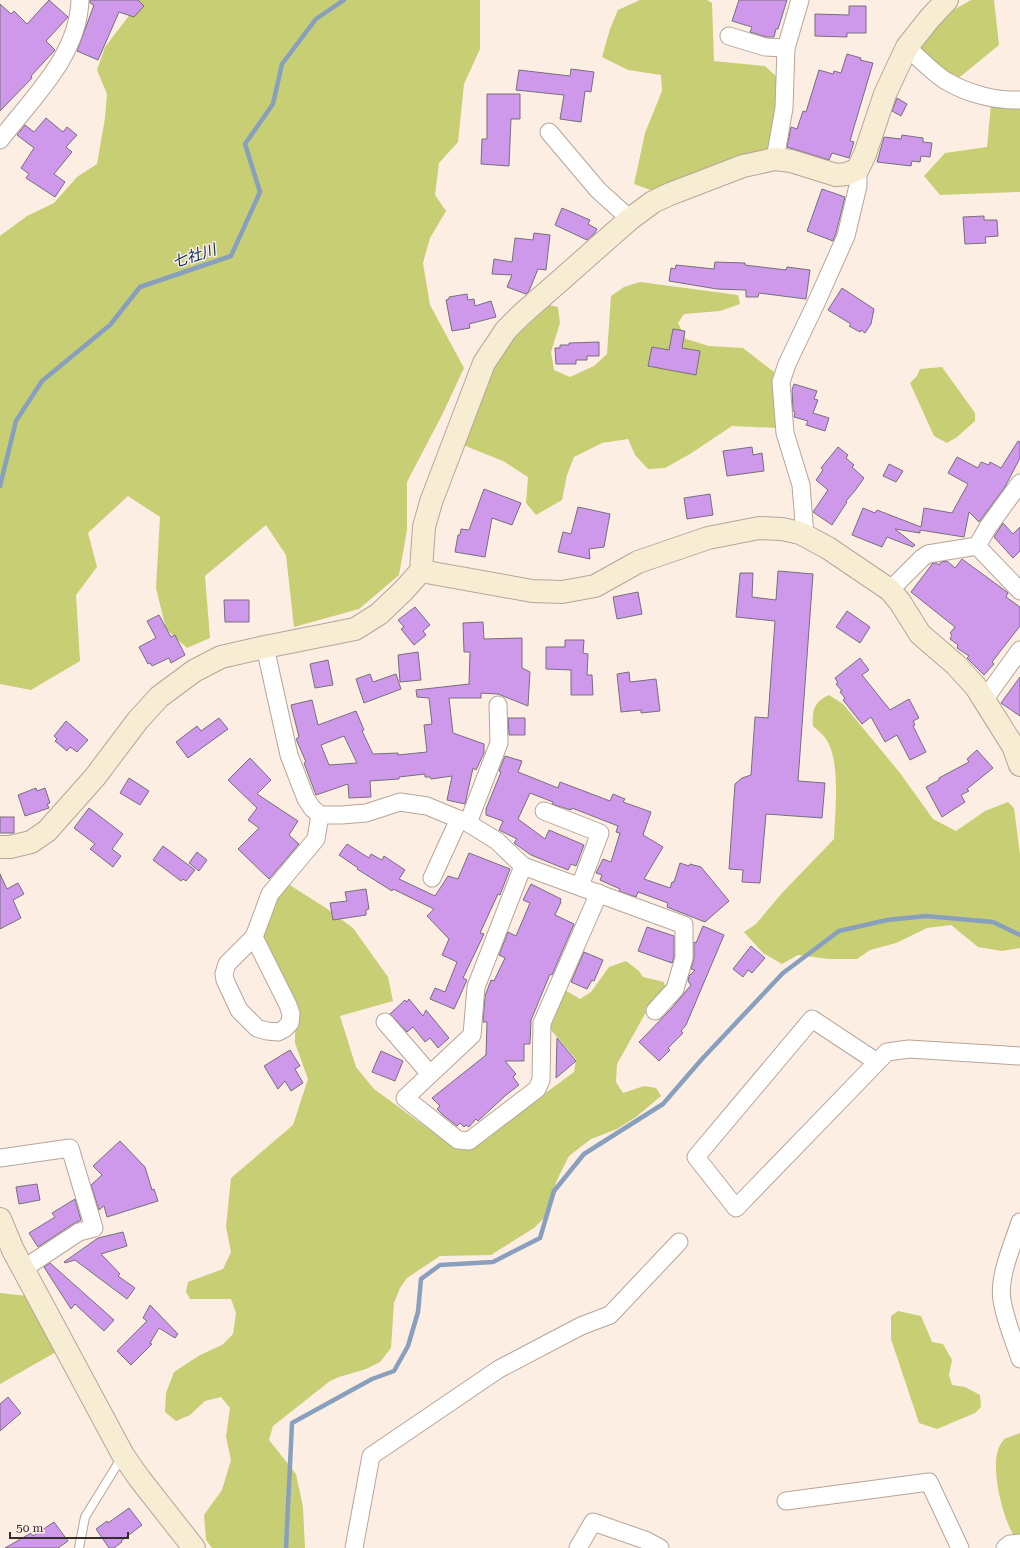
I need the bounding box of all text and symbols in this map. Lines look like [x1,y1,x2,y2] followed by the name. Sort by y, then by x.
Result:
[170,240,220,272] water label: 七社川
[10,1514,128,1540] scale bar
[16,1521,43,1535] text: 50 m

